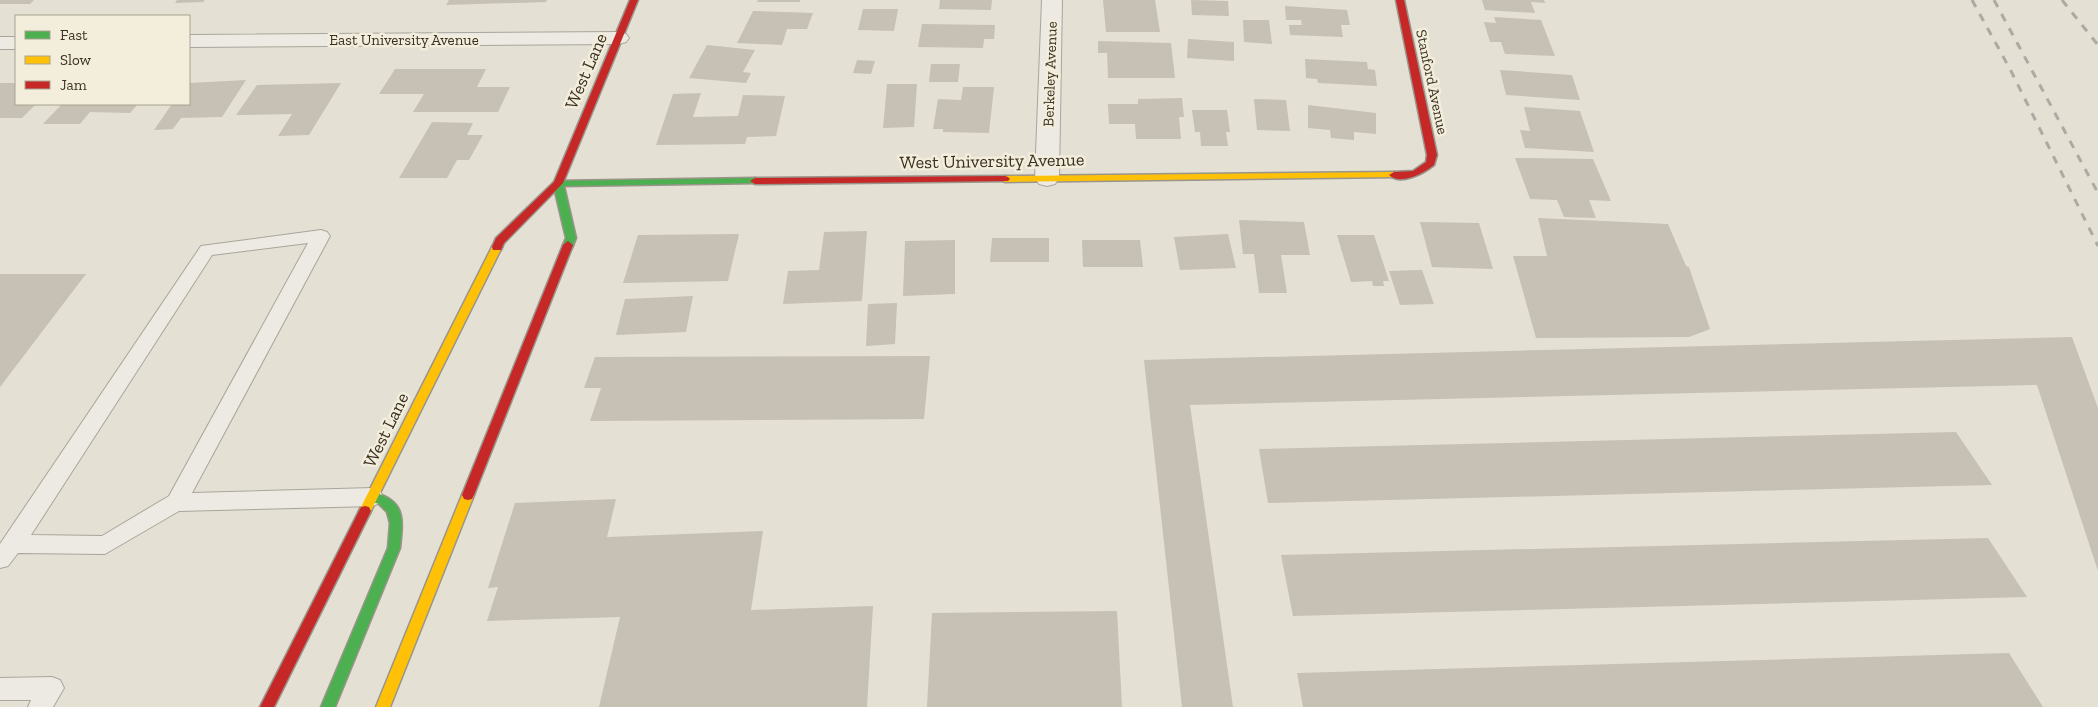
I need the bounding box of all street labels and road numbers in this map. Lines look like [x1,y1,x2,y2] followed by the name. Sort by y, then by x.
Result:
[1039,21,1061,127] street label: Berkeley Avenue
[1412,28,1452,136] street label: Stanford Avenue
[560,30,612,112] street label: West Lane
[329,31,479,49] street label: East University Avenue
[900,148,1084,174] street label: West University Avenue
[358,389,414,471] street label: West Lane

